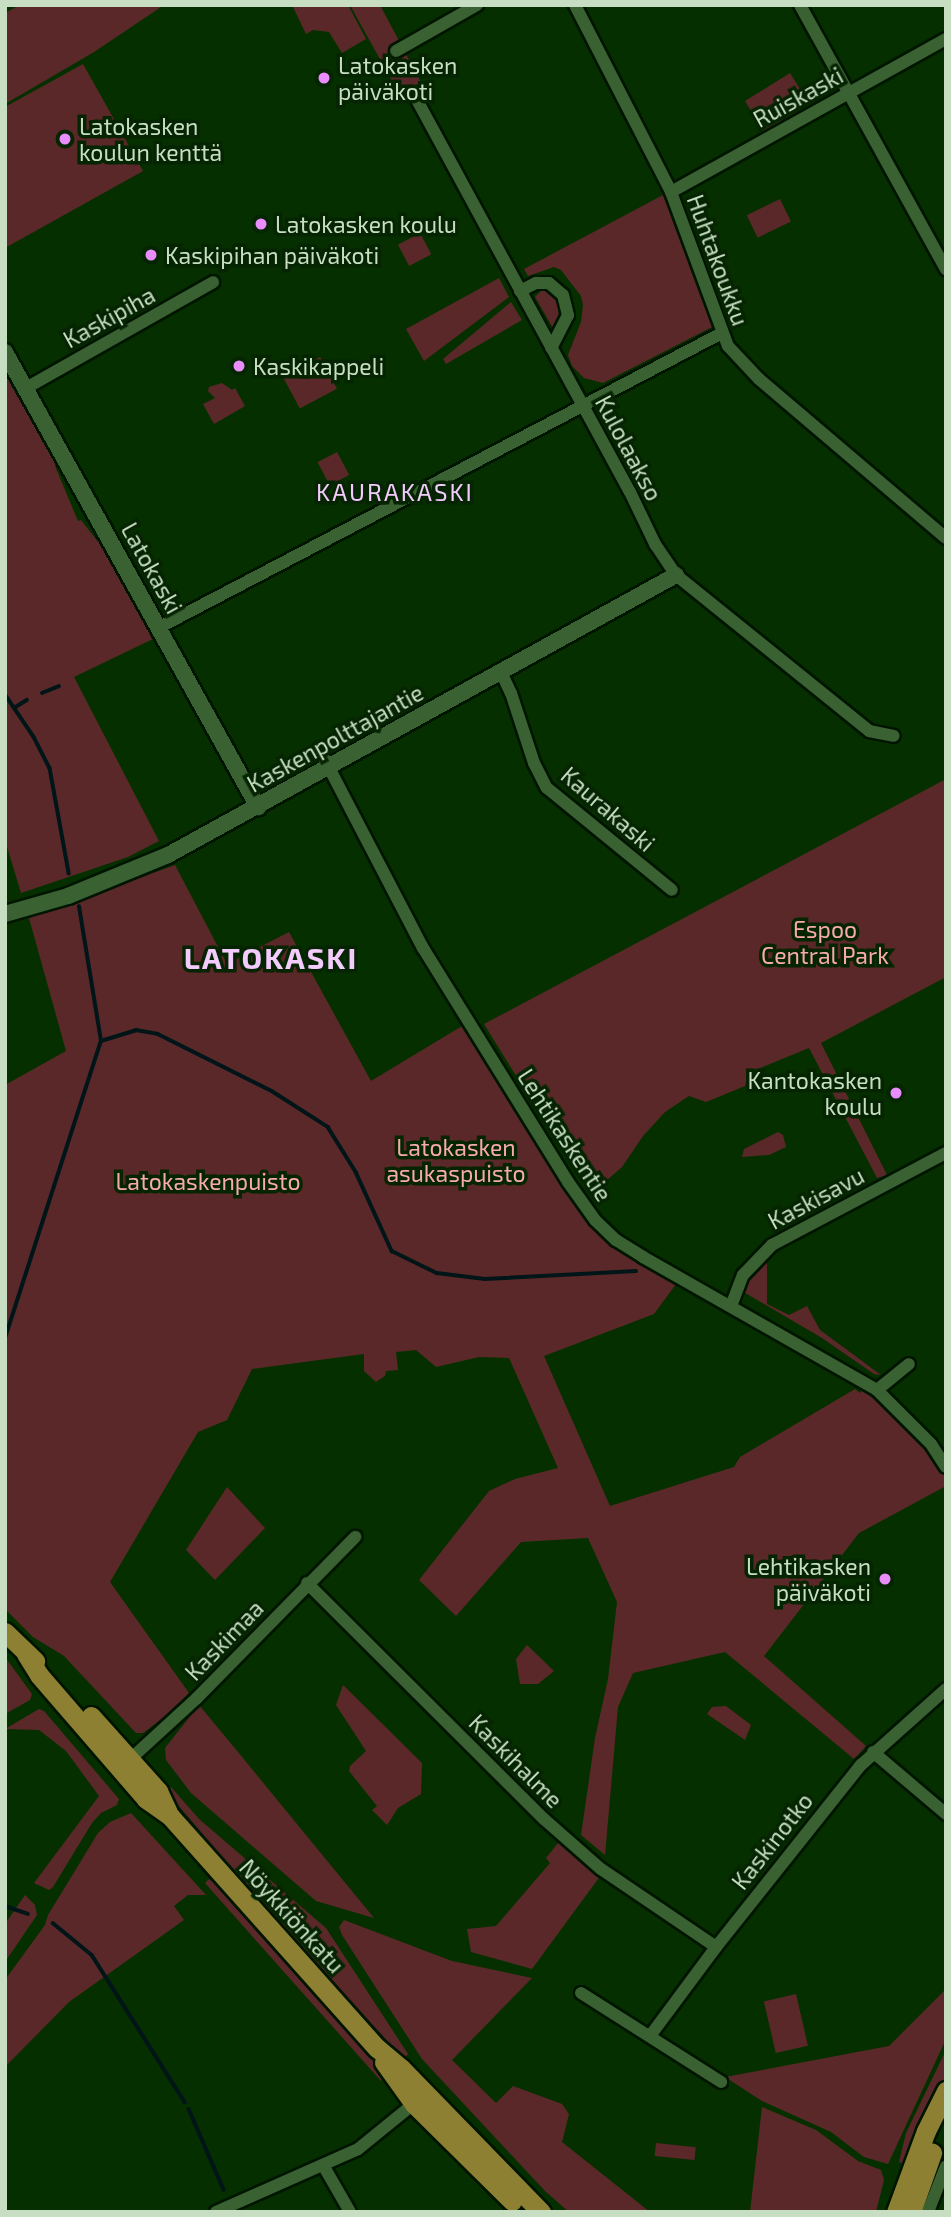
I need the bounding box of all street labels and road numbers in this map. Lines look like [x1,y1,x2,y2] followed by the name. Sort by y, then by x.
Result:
[748,61,848,133] street label: Ruiskaski
[682,191,754,329] street label: Huhtakoukku
[58,281,160,353] street label: Kaskipiha
[590,391,668,505] street label: Kulolaakso
[116,518,188,618] street label: Latokaski
[242,678,428,798] street label: Kaskenpolttajantie
[556,761,660,857] street label: Kaurakaski
[512,1064,618,1206] street label: Lehtikaskentie
[763,1161,869,1235] street label: Kaskisavu
[179,1594,269,1686] street label: Kaskimaa
[464,1709,568,1813] street label: Kaskihalme
[726,1787,818,1895] street label: Kaskinotko
[234,1854,350,1978] street label: Nöykkiönkatu

